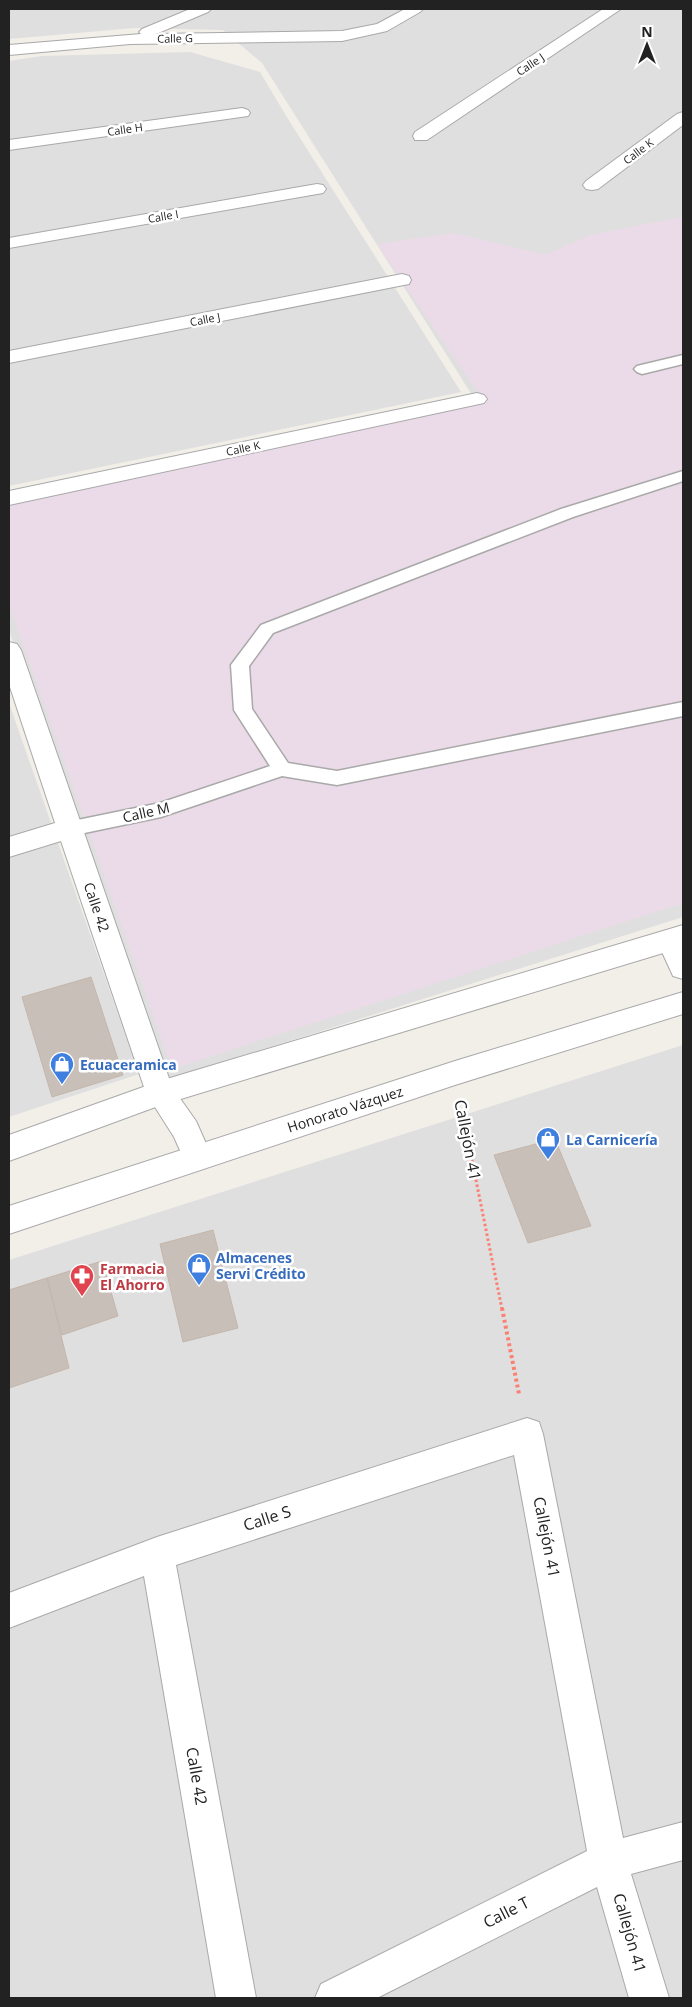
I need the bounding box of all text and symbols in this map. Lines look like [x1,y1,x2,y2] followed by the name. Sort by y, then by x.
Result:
[622,20,672,70] north arrow
[641,22,653,41] text: N
[157,30,193,46] street label: Calle G
[513,49,547,79] street label: Calle J
[106,119,144,139] street label: Calle H
[620,135,656,167] street label: Calle K
[147,206,179,226] street label: Calle I
[189,309,221,329] street label: Calle J
[225,437,262,459] street label: Calle K
[121,797,171,827] street label: Calle M
[80,880,114,934] street label: Calle 42
[49,1051,75,1085] shop icon: Ecuaceramica
[80,1055,177,1074] place label: Ecuaceramica
[285,1081,406,1137] street label: Honorato Vázquez
[449,1098,487,1182] street label: Callejón 41
[535,1126,561,1160] shop icon: La Carnicería
[566,1130,658,1149] place label: La Carnicería
[216,1248,306,1283] place label: Almacenes Servi Crédito
[186,1252,212,1286] shop icon: Almacenes Servi Crédito
[100,1259,165,1294] place label: Farmacia El Ahorro
[69,1263,95,1297] pharmacy icon: Farmacia El Ahorro
[528,1495,566,1579] street label: Callejón 41
[240,1500,294,1536] street label: Calle S
[181,1745,213,1807] street label: Calle 42
[479,1891,533,1933] street label: Calle T
[608,1891,652,1975] street label: Callejón 41

